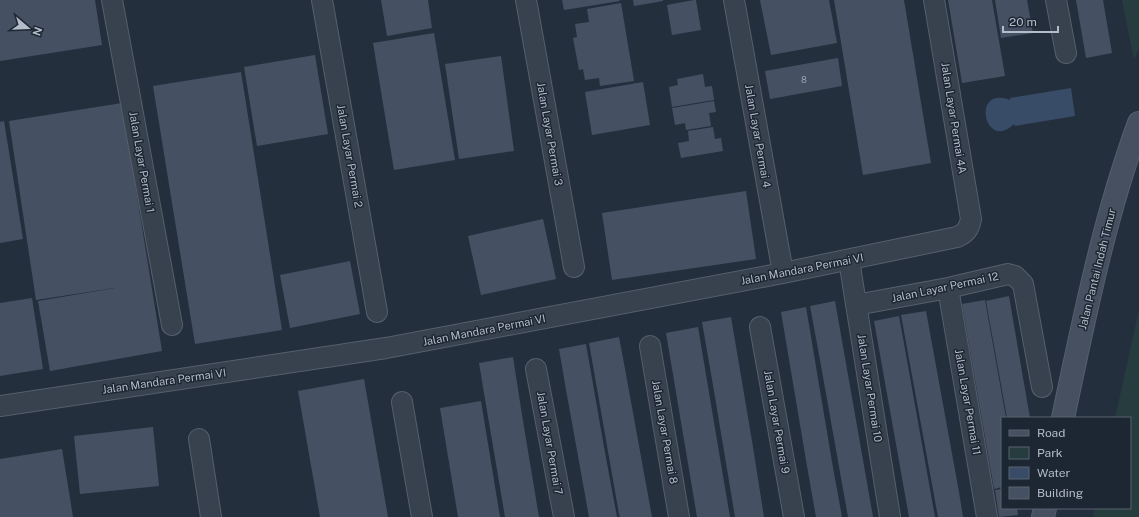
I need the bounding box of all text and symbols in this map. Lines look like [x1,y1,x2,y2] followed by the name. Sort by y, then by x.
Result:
[8,8,48,48] north arrow
[1003,8,1058,34] scale bar
[1009,15,1037,29] text: 20 m
[30,25,45,37] text: N
[939,61,969,175] street label: Jalan Layar Permai 4A
[801,74,807,85] house number: 8
[535,81,565,187] street label: Jalan Layar Permai 3
[743,83,773,189] street label: Jalan Layar Permai 4
[335,103,365,209] street label: Jalan Layar Permai 2
[127,110,157,214] street label: Jalan Layar Permai 1
[1076,207,1118,331] street label: Jalan Pantai Indah Timur
[739,251,865,287] street label: Jalan Mandara Permai VI
[890,270,1000,304] street label: Jalan Layar Permai 12
[421,312,547,348] street label: Jalan Mandara Permai VI
[856,333,885,443] street label: Jalan Layar Permai 10
[953,348,983,456] street label: Jalan Layar Permai 11
[101,366,227,396] street label: Jalan Mandara Permai VI
[762,369,792,475] street label: Jalan Layar Permai 9
[650,379,680,485] street label: Jalan Layar Permai 8
[535,390,565,496] street label: Jalan Layar Permai 7
[1001,417,1131,509] legend
[1037,426,1065,440] text: Road
[1037,446,1063,460] text: Park
[1037,466,1071,480] text: Water
[1037,486,1083,500] text: Building

